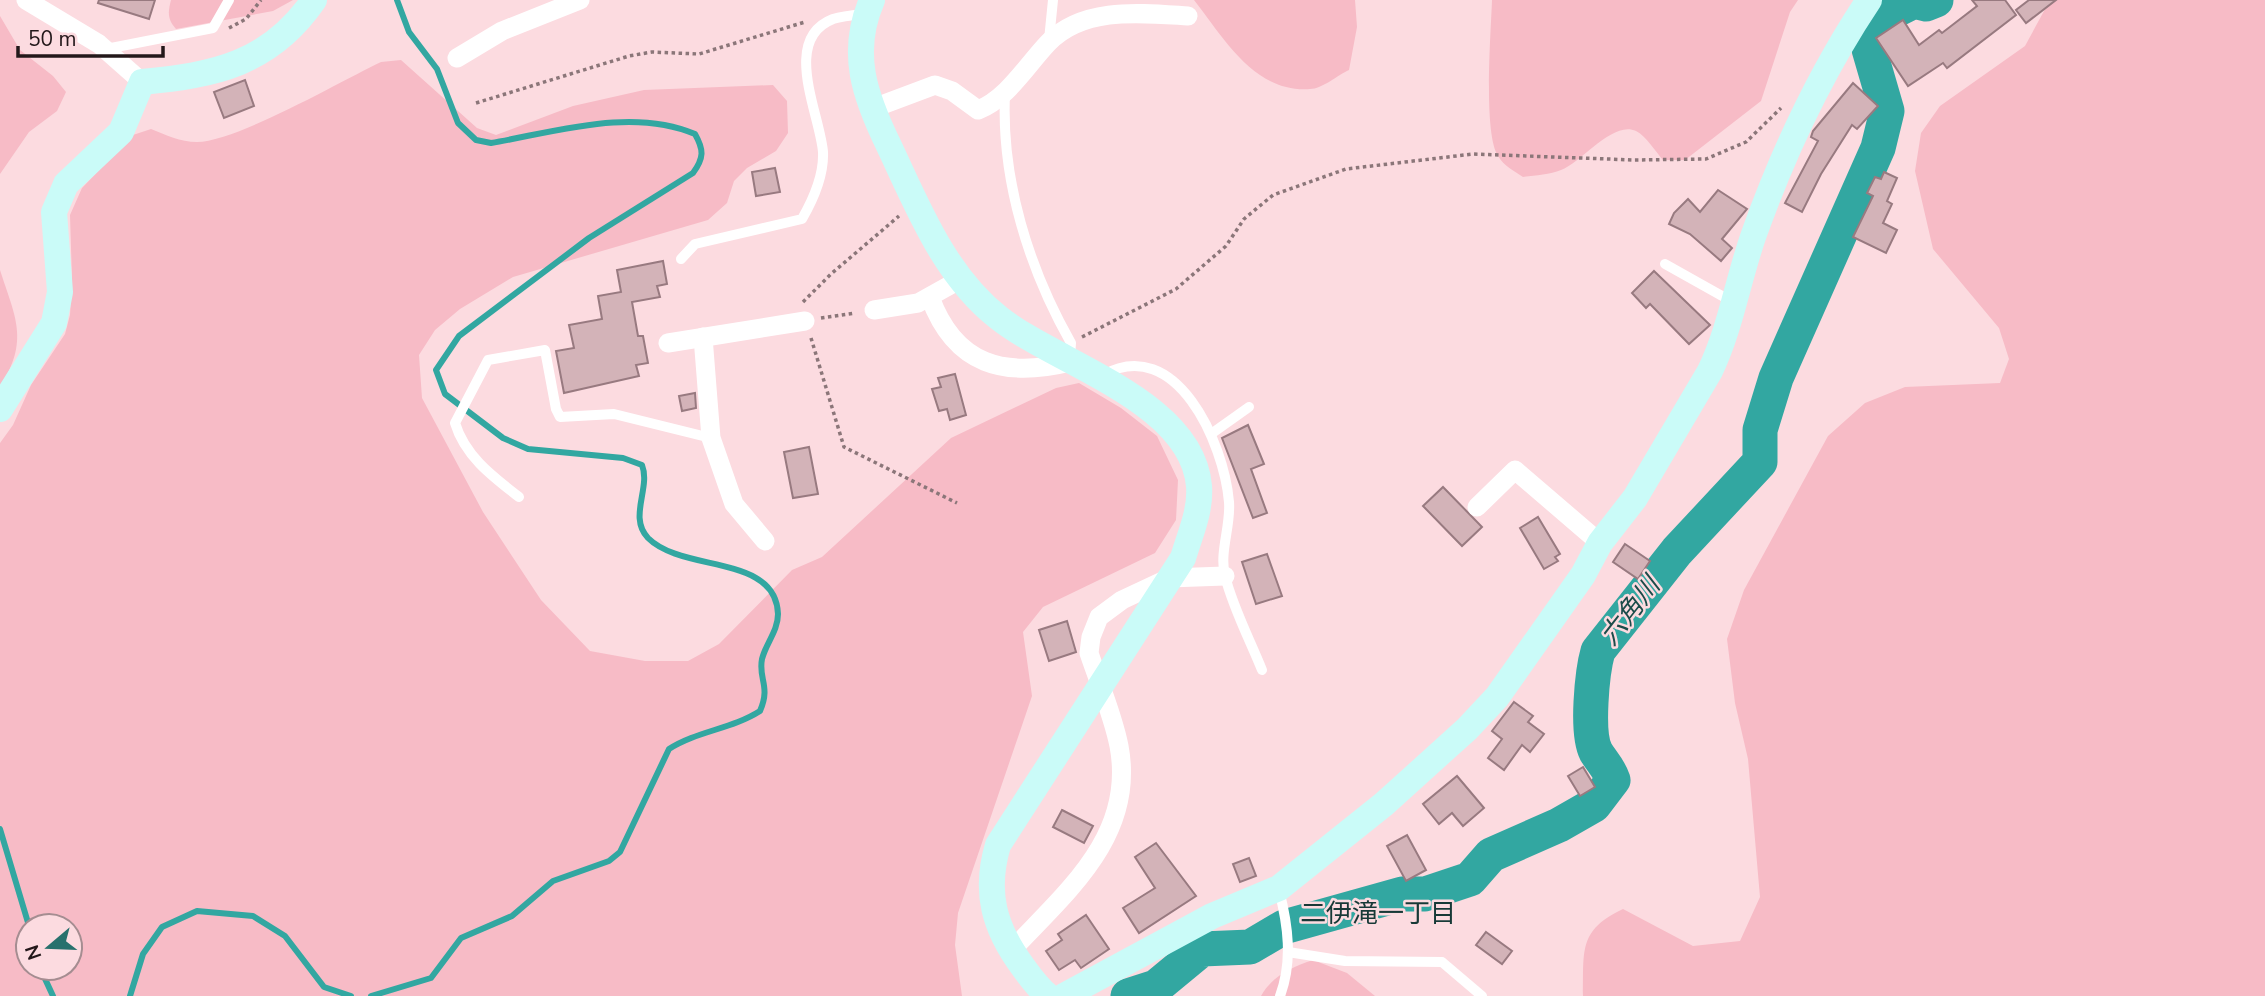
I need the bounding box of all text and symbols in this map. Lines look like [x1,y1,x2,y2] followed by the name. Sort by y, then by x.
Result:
[18,14,163,58] scale bar
[28,25,77,53] text: 50 m
[1592,567,1670,653] water label: 六角川
[1300,896,1456,931] district label: 二伊滝一丁目
[14,912,84,982] north arrow
[19,941,48,963] text: N

